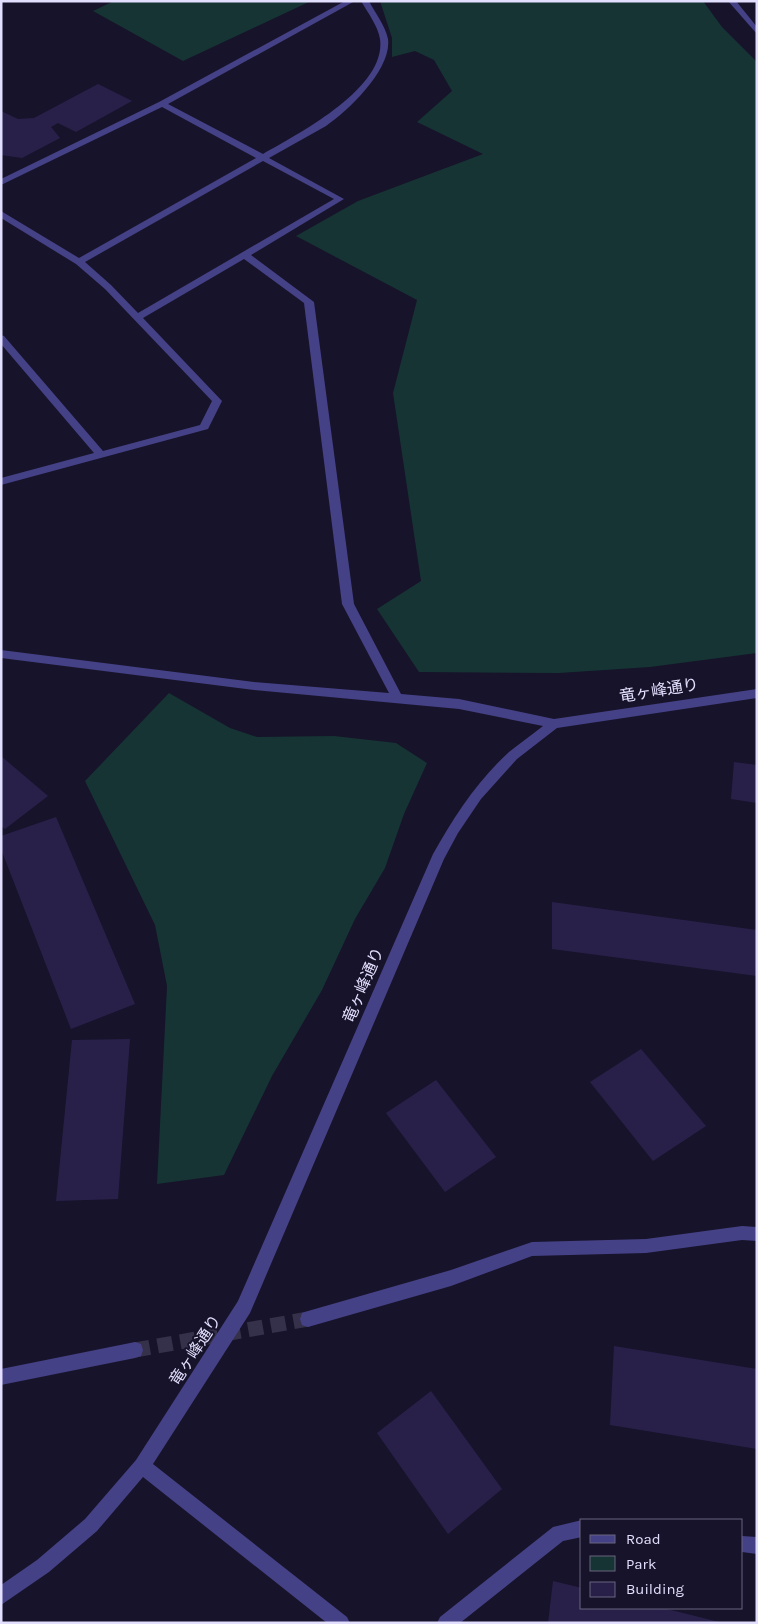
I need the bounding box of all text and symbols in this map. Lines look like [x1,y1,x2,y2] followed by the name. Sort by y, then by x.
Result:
[618,674,700,706] street label: 竜ヶ峰通り
[339,944,387,1026] street label: 竜ヶ峰通り
[165,1311,225,1389] street label: 竜ヶ峰通り
[580,1519,743,1609] legend
[626,1530,661,1548] text: Road
[626,1555,656,1573] text: Park
[626,1580,684,1598] text: Building

